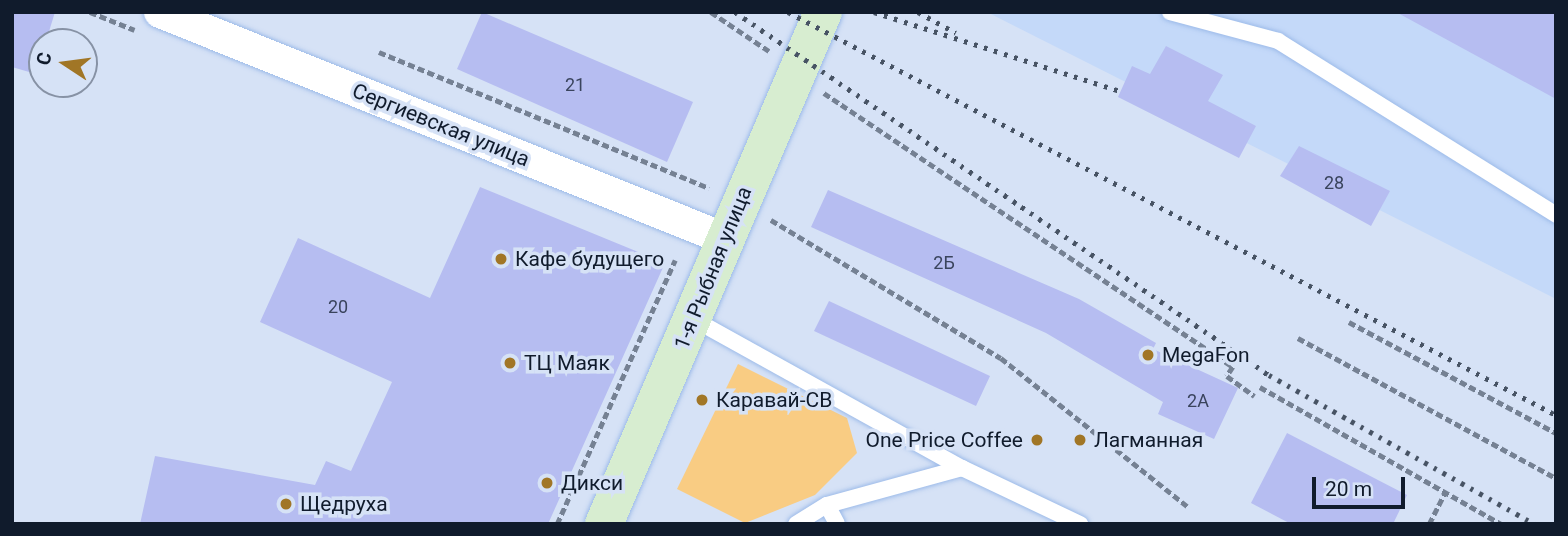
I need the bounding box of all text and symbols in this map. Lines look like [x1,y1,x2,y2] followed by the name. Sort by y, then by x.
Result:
[28,28,98,98] north arrow
[31,50,57,67] text: С
[565,74,585,96] house number: 21
[349,78,533,172] street label: Сергиевская улица
[1324,172,1344,194] house number: 28
[669,183,757,353] street label: 1-я Рыбная улица
[515,246,664,272] place label: Кафе будущего
[493,251,509,267] marker: Кафе будущего
[933,252,955,274] house number: 2Б
[328,296,348,318] house number: 20
[1162,342,1250,368] place label: MegaFon
[1140,347,1156,363] marker: MegaFon
[524,350,610,376] place label: ТЦ Маяк
[502,355,518,371] marker: ТЦ Маяк
[716,387,832,413] place label: Каравай-СВ
[1187,390,1209,412] house number: 2А
[694,392,710,408] marker: Каравай-СВ
[866,427,1023,453] place label: One Price Coffee
[1094,427,1203,453] place label: Лагманная
[1029,432,1045,448] marker: One Price Coffee
[1072,432,1088,448] marker: Лагманная
[1316,462,1409,506] scale bar
[561,470,623,496] place label: Дикси
[539,475,555,491] marker: Дикси
[1325,477,1372,501] text: 20 m
[300,491,388,517] place label: Щедруха
[278,496,294,512] marker: Щедруха

